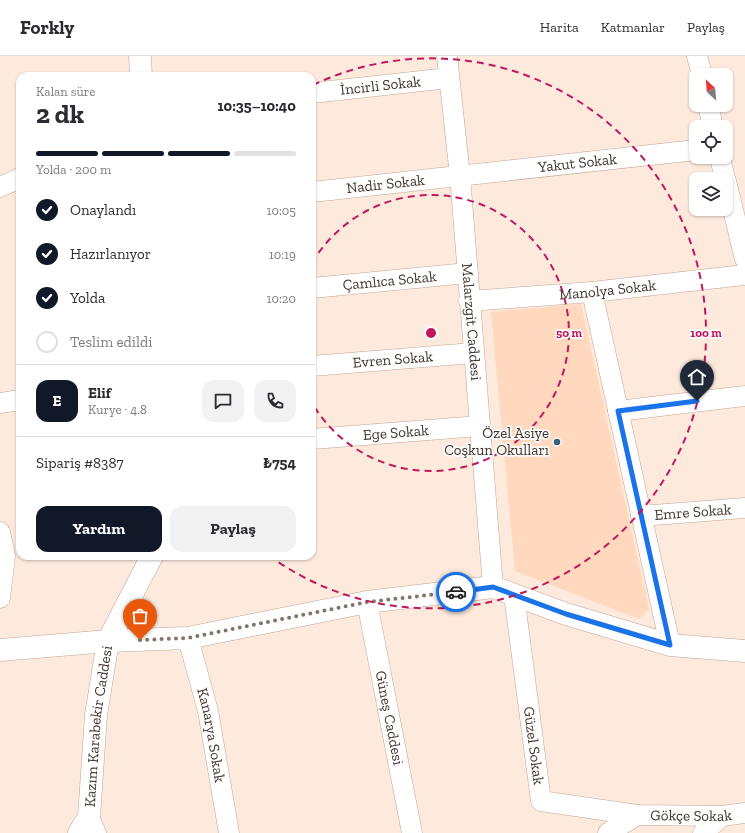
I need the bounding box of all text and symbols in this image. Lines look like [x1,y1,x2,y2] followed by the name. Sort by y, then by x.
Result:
[20,16,74,39] text: Forkly
[540,19,579,36] text: Harita
[601,19,665,36] text: Katmanlar
[687,19,725,36] text: Paylaş
[689,68,733,112] north arrow
[689,68,733,216] map controls
[339,72,422,99] street label: İncirli Sokak
[36,84,95,99] text: Kalan süre
[217,97,296,115] text: 10:35–10:40
[36,98,84,130] text: 2 dk
[689,120,733,164] button: locate
[536,150,618,176] street label: Yakut Sokak
[36,162,111,177] text: Yolda · 200 m
[346,171,426,197] street label: Nadir Sokak
[689,172,733,216] button: layers
[36,199,58,221] icon: check
[70,201,136,219] text: Onaylandı
[266,203,296,218] text: 10:05
[36,243,58,265] icon: check
[70,245,151,263] text: Hazırlanıyor
[269,247,296,262] text: 10:19
[458,263,485,381] street label: Malarzgit Caddesi
[342,267,438,294] street label: Çamlıca Sokak
[558,276,657,303] street label: Manolya Sokak
[36,287,58,309] icon: check
[70,289,105,307] text: Yolda
[266,291,296,306] text: 10:20
[424,326,438,340] centre of rings
[556,326,582,340] text: 50 m
[690,326,722,340] text: 100 m
[70,333,152,351] text: Teslim edildi
[352,347,434,372] street label: Evren Sokak
[680,360,714,401] pin
[686,366,708,388] icon: home
[202,380,244,422] button: chat
[254,380,296,422] button: phone
[88,384,111,402] text: Elif
[53,392,61,410] text: E
[88,402,147,417] text: Kurye · 4.8
[362,421,430,444] street label: Ege Sokak
[444,424,549,459] place label: Özel Asiye Coşkun Okulları
[552,437,562,447] marker: Özel Asiye Coşkun Okulları
[36,454,124,472] text: Sipariş #8387
[263,454,296,472] text: ₺754
[654,500,732,524] street label: Emre Sokak
[36,506,162,552] button: Yardım
[170,506,296,552] button: Paylaş
[436,572,476,612] courier
[445,581,467,603] icon: car
[123,599,157,640] pin
[129,605,151,627] icon: bag
[81,644,116,808] street label: Kazım Karabekir Caddesi
[372,669,408,767] street label: Güneş Caddesi
[193,686,229,784] street label: Kanarya Sokak
[520,705,548,786] street label: Güzel Sokak
[650,806,733,825] street label: Gökçe Sokak

